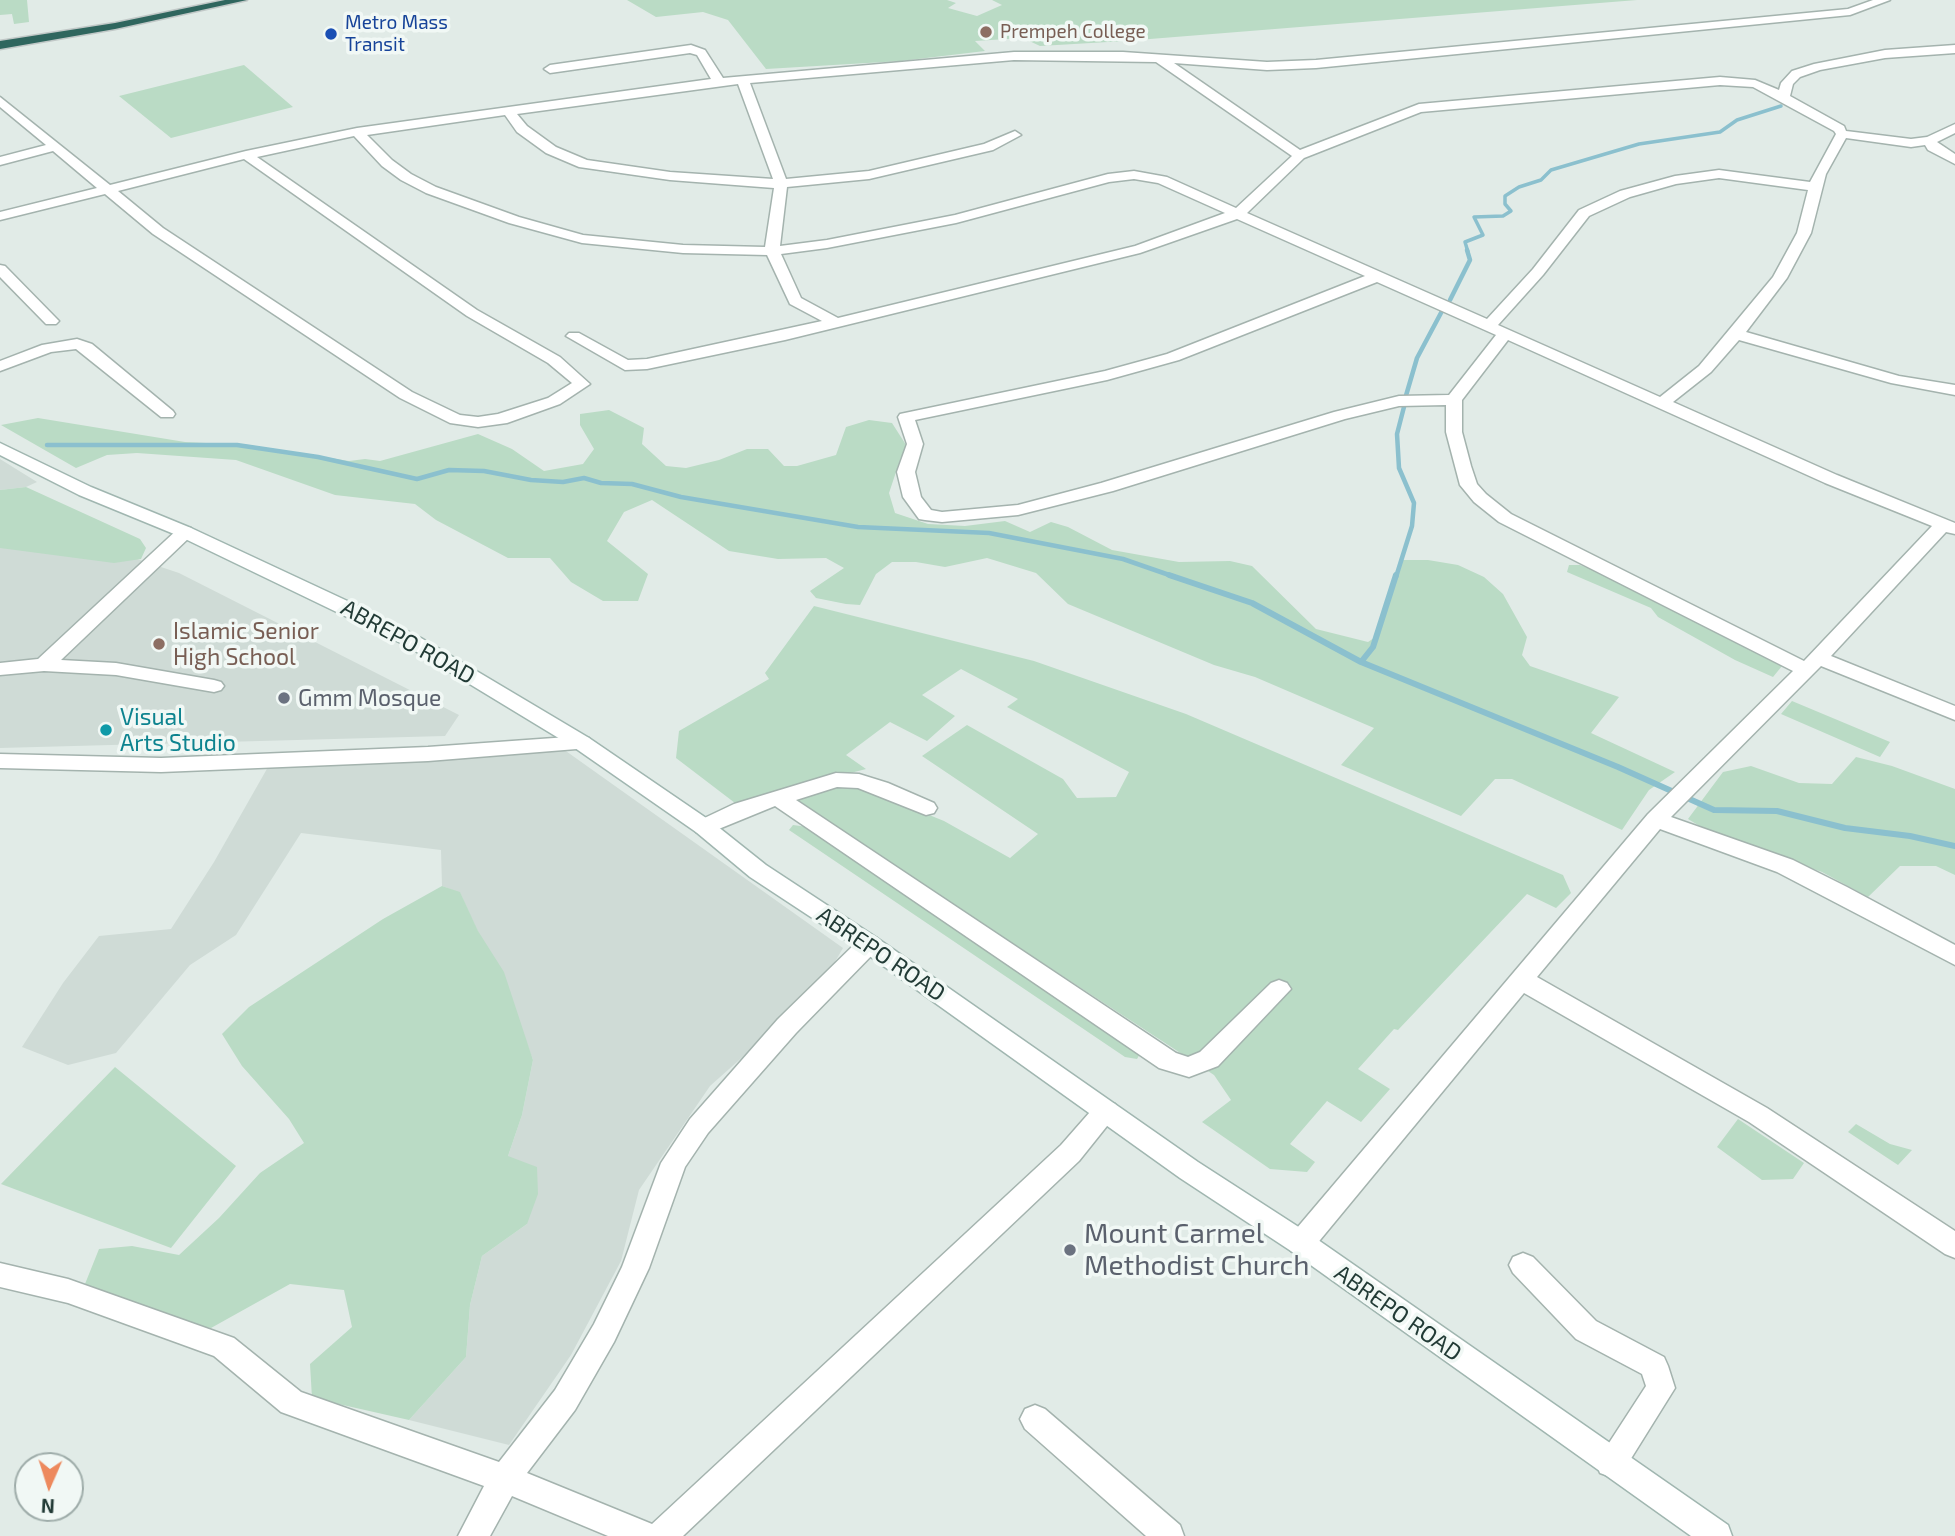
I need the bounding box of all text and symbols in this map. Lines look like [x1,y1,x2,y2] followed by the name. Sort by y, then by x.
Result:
[345,12,448,56] place label: Metro Mass Transit
[1000,21,1146,43] place label: Prempeh College
[978,24,994,40] marker: Prempeh College
[323,26,339,42] marker: Metro Mass Transit
[336,594,480,690] street label: ABREPO ROAD
[173,617,319,671] place label: Islamic Senior High School
[151,636,167,652] marker: Islamic Senior High School
[298,684,441,712] place label: Gmm Mosque
[276,690,292,706] marker: Gmm Mosque
[120,703,236,757] place label: Visual Arts Studio
[98,722,114,738] marker: Visual Arts Studio
[812,901,950,1007] street label: ABREPO ROAD
[1084,1217,1310,1283] place label: Mount Carmel Methodist Church
[1062,1242,1078,1258] marker: Mount Carmel Methodist Church
[1329,1259,1467,1367] street label: ABREPO ROAD
[14,1452,84,1522] north arrow
[41,1495,55,1518] text: N

